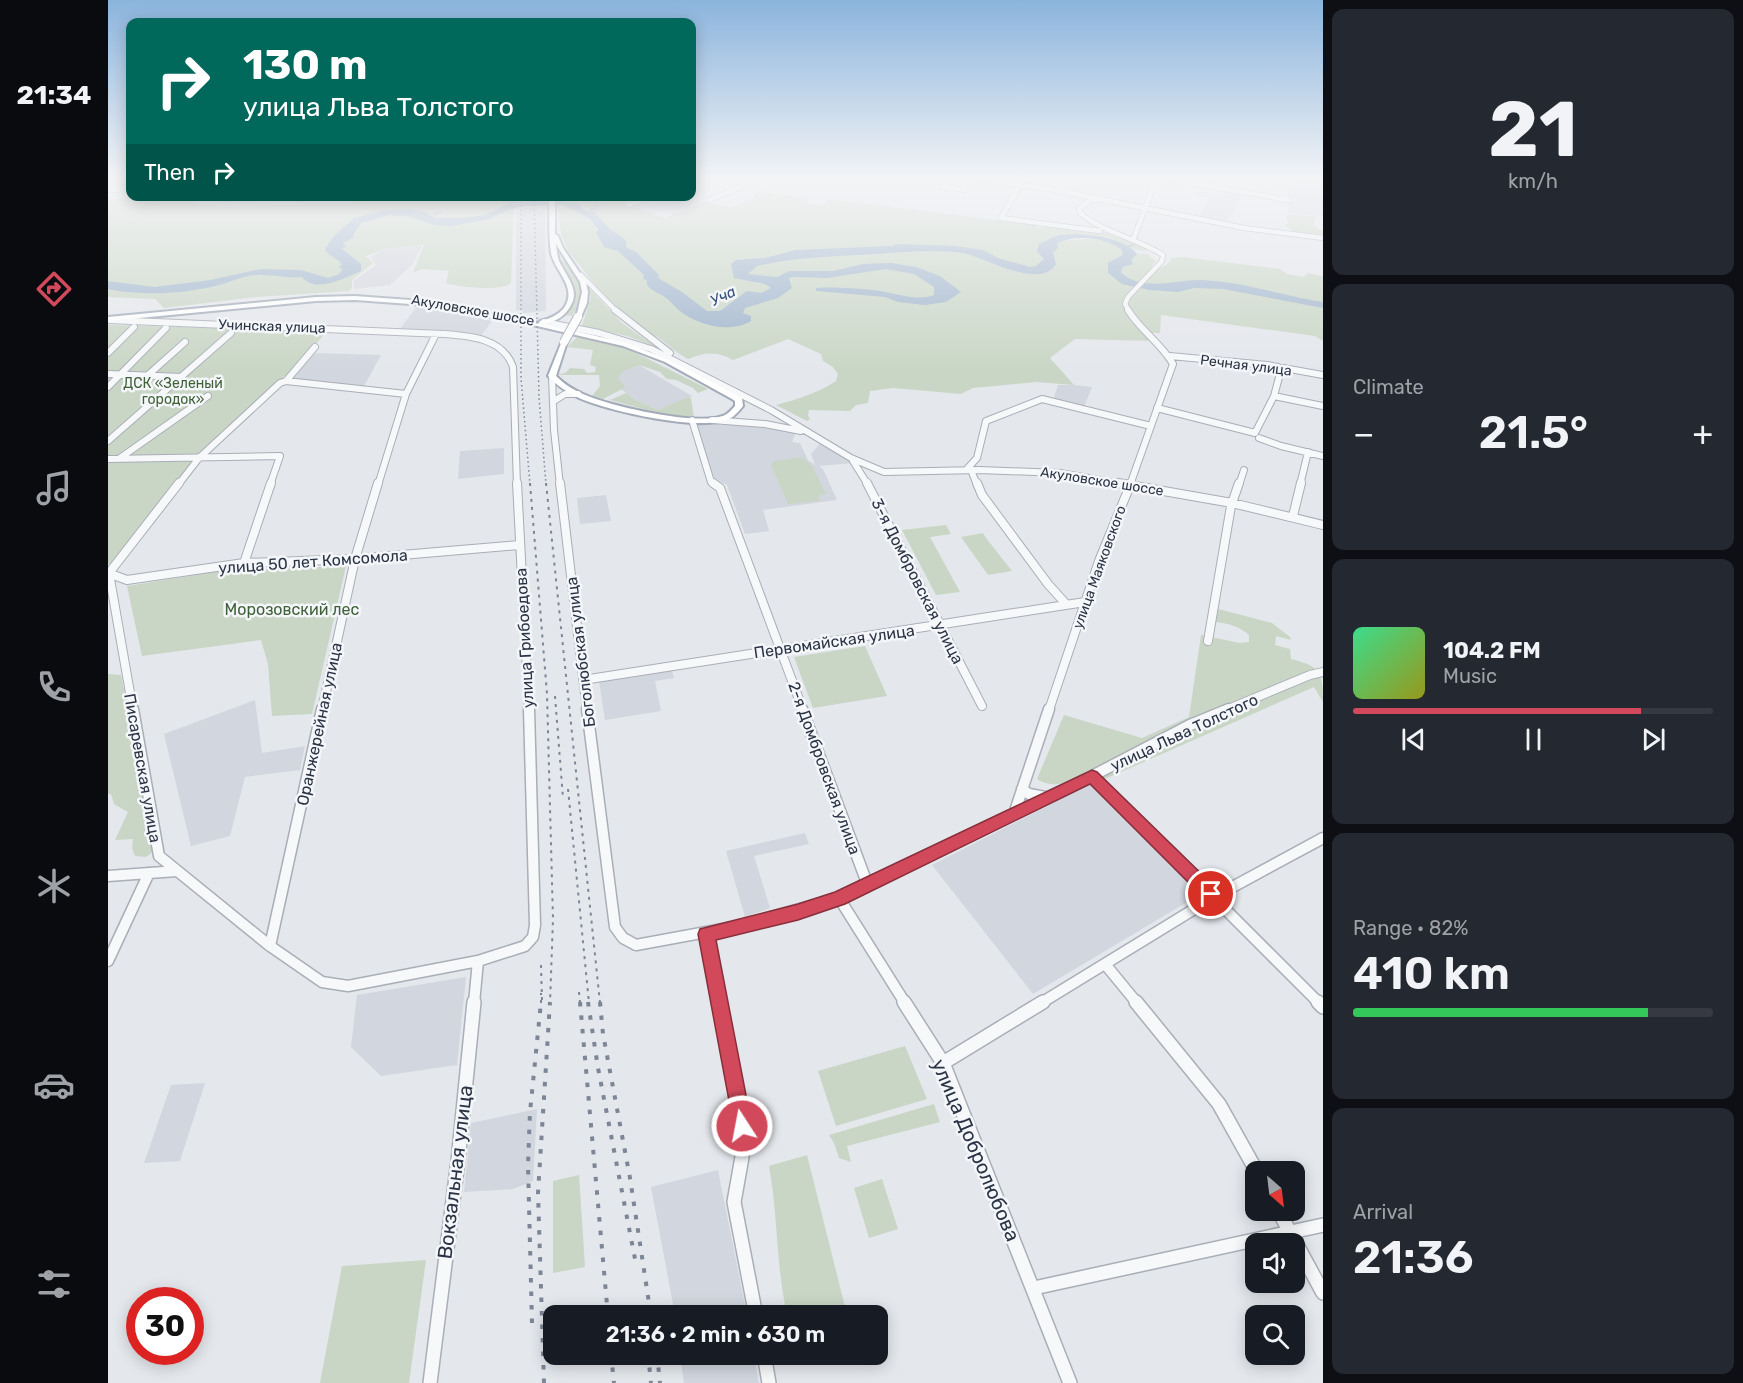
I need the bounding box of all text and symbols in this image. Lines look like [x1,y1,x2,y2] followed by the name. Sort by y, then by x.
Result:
[243,40,368,90] text: 130 m
[144,42,222,120] icon: right
[16,79,92,111] text: 21:34
[1488,83,1578,176] text: 21
[243,91,514,123] text: улица Льва Толстого
[207,156,240,189] icon: right
[144,159,195,186] text: Then
[1508,169,1558,193] text: km/h
[33,268,75,310] icon: directions
[707,282,739,310] water label: Уча
[410,291,536,330] street label: Акуловское шоссе
[218,316,326,337] street label: Учинская улица
[1199,351,1293,380] street label: Речная улица
[123,375,223,408] park label: ДСК «Зеленый городок»
[1353,375,1424,399] text: Climate
[1479,406,1588,459] text: 21.5°
[1353,414,1374,453] text: −
[1692,414,1713,453] text: +
[1039,463,1165,500] street label: Акуловское шоссе
[33,467,75,509] icon: music
[867,495,968,667] street label: 3-я Домбровская улица
[1069,503,1130,631] street label: улица Маяковского
[218,545,408,578] street label: улица 50 лет Комсомола
[511,567,538,709] street label: улица Грибоедова
[562,576,599,728] street label: Боголюбская улица
[225,600,360,619] park label: Морозовский лес
[752,621,916,662] street label: Первомайская улица
[1443,637,1541,664] text: 104.2 FM
[293,641,346,807] street label: Оранжерейная улица
[1443,664,1497,688] text: Music
[33,666,75,708] icon: phone
[784,679,865,857] street label: 2-я Домбровская улица
[1107,690,1261,775] street label: улица Льва Толстого
[120,692,165,844] street label: Писаревская улица
[1397,723,1430,756] icon: previous
[1517,723,1550,756] icon: pause
[1637,723,1670,756] icon: next
[33,865,75,907] icon: climate
[1185,868,1236,919] pin
[1194,877,1227,910] icon: arrive
[1353,916,1468,940] text: Range · 82%
[1353,947,1510,1000] text: 410 km
[927,1055,1025,1245] street label: улица Добролюбова
[33,1064,75,1106] icon: car
[432,1084,478,1260] street label: Вокзальная улица
[710,1094,774,1158] position arrow
[1245,1161,1305,1221] north arrow
[1245,1161,1305,1365] map controls
[1353,1200,1413,1224] text: Arrival
[1353,1231,1474,1284] text: 21:36
[1245,1233,1305,1293] button: sound
[33,1263,75,1305] icon: filters
[126,1287,204,1365] speed limit sign: 30
[1245,1305,1305,1365] button: search
[606,1321,825,1348] text: 21:36 · 2 min · 630 m

